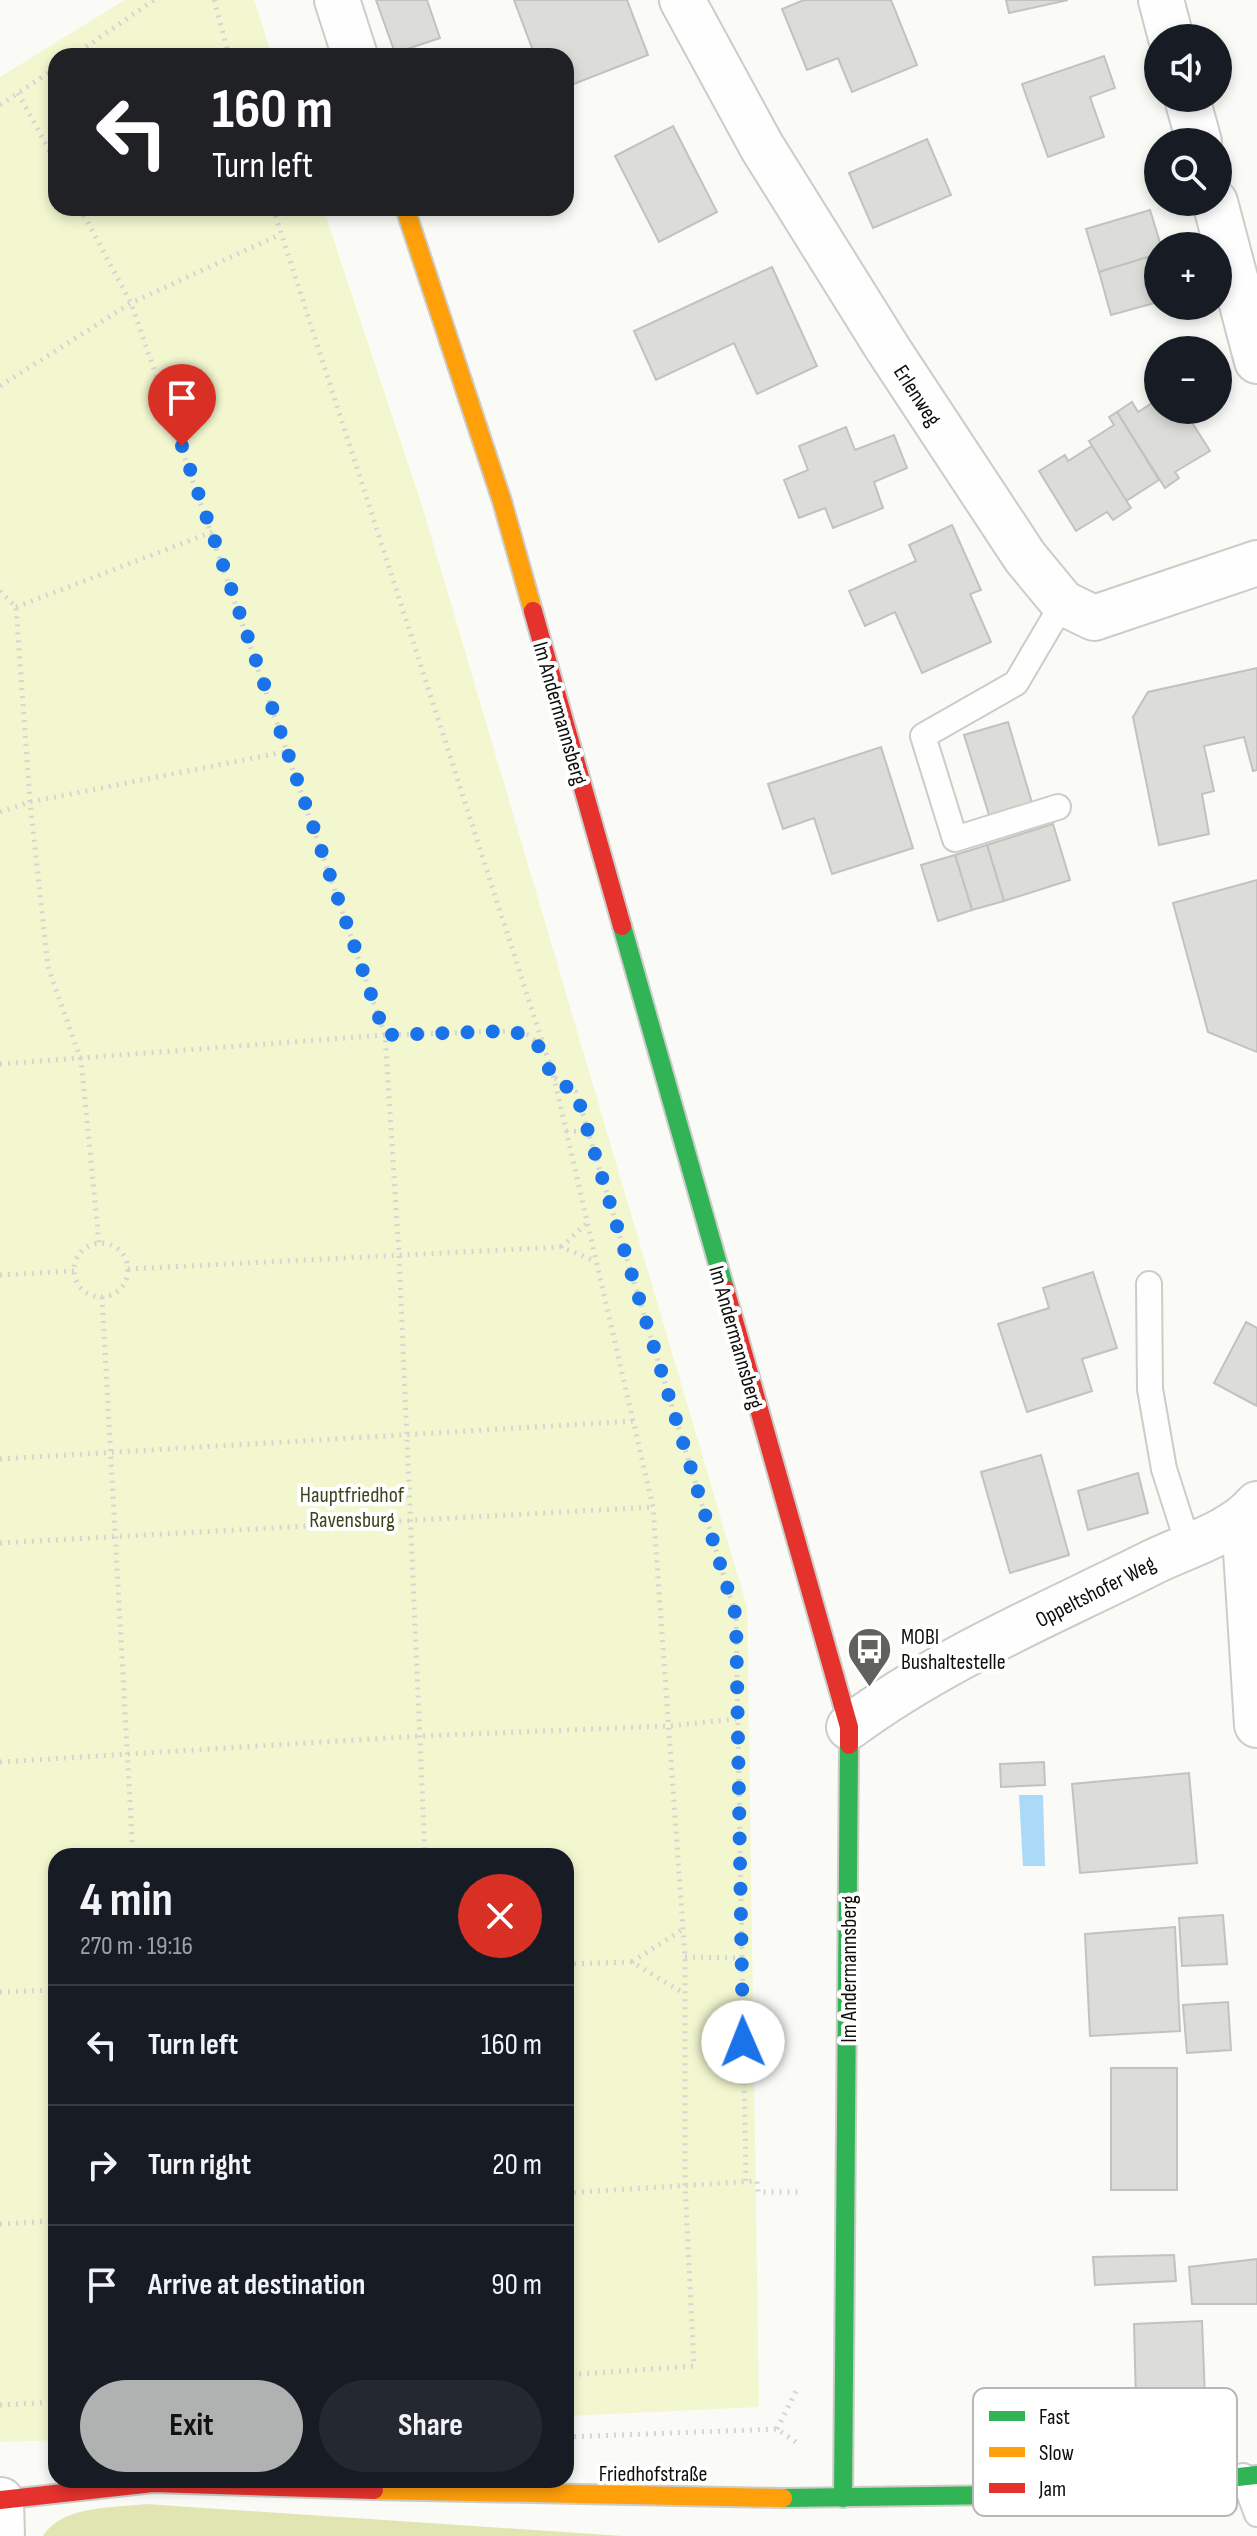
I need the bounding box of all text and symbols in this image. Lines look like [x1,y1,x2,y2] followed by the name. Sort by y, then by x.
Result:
[1144,24,1232,424] map controls
[1144,24,1232,112] button: sound
[212,77,333,144] text: 160 m
[80,80,184,184] icon: left
[1144,128,1232,216] button: search
[212,145,313,188] text: Turn left
[1144,232,1232,320] button: +
[1144,336,1232,424] button: −
[887,360,947,432] street label: Erlenweg
[148,364,216,446] pin
[160,376,204,420] icon: arrive
[526,639,593,788] street label: Im Andermannsberg
[702,1263,769,1412] street label: Im Andermannsberg
[300,1482,405,1534] park label: Hauptfriedhof Ravensburg
[1031,1550,1160,1634] street label: Oppeltshofer Weg
[901,1624,1006,1676] place label: MOBI Bushaltestelle
[846,1625,894,1688] bus stop icon: MOBI Bushaltestelle
[80,1872,173,1929] text: 4 min
[458,1874,542,1958] button: close
[836,1895,863,2043] street label: Im Andermannsberg
[80,1931,193,1962] text: 270 m · 19:16
[701,2000,785,2084] position arrow
[80,2023,124,2067] icon: left
[148,2027,238,2063] text: Turn left
[481,2027,542,2063] text: 160 m
[80,2143,124,2187] icon: right
[148,2147,251,2183] text: Turn right
[492,2147,542,2183] text: 20 m
[80,2263,124,2307] icon: arrive
[148,2267,365,2303] text: Arrive at destination
[491,2267,542,2303] text: 90 m
[80,2380,303,2472] button: Exit
[319,2380,542,2472] button: Share
[973,2388,1237,2516] legend
[1039,2404,1070,2431] text: Fast
[1039,2440,1074,2467] text: Slow
[599,2461,707,2488] street label: Friedhofstraße
[1038,2476,1066,2503] text: Jam

